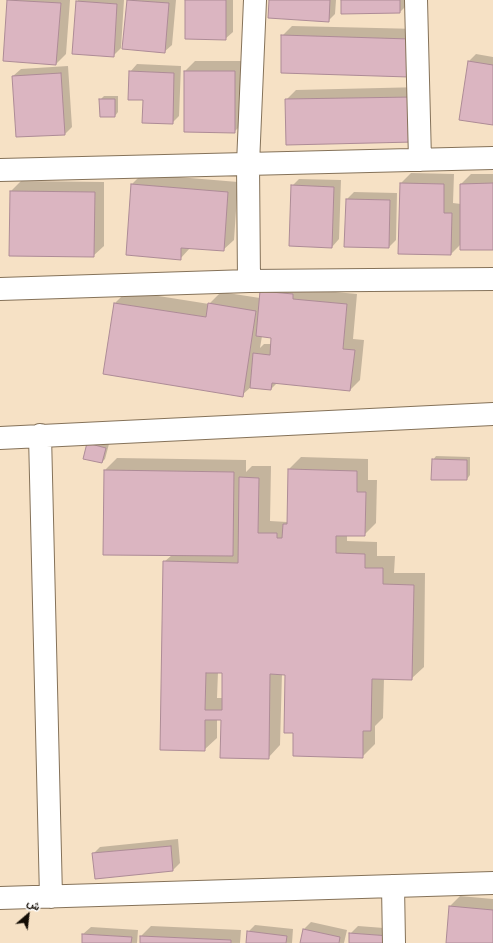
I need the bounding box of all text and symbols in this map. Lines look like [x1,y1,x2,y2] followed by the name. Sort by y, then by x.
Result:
[8,895,48,935] north arrow
[25,895,43,914] text: ش

